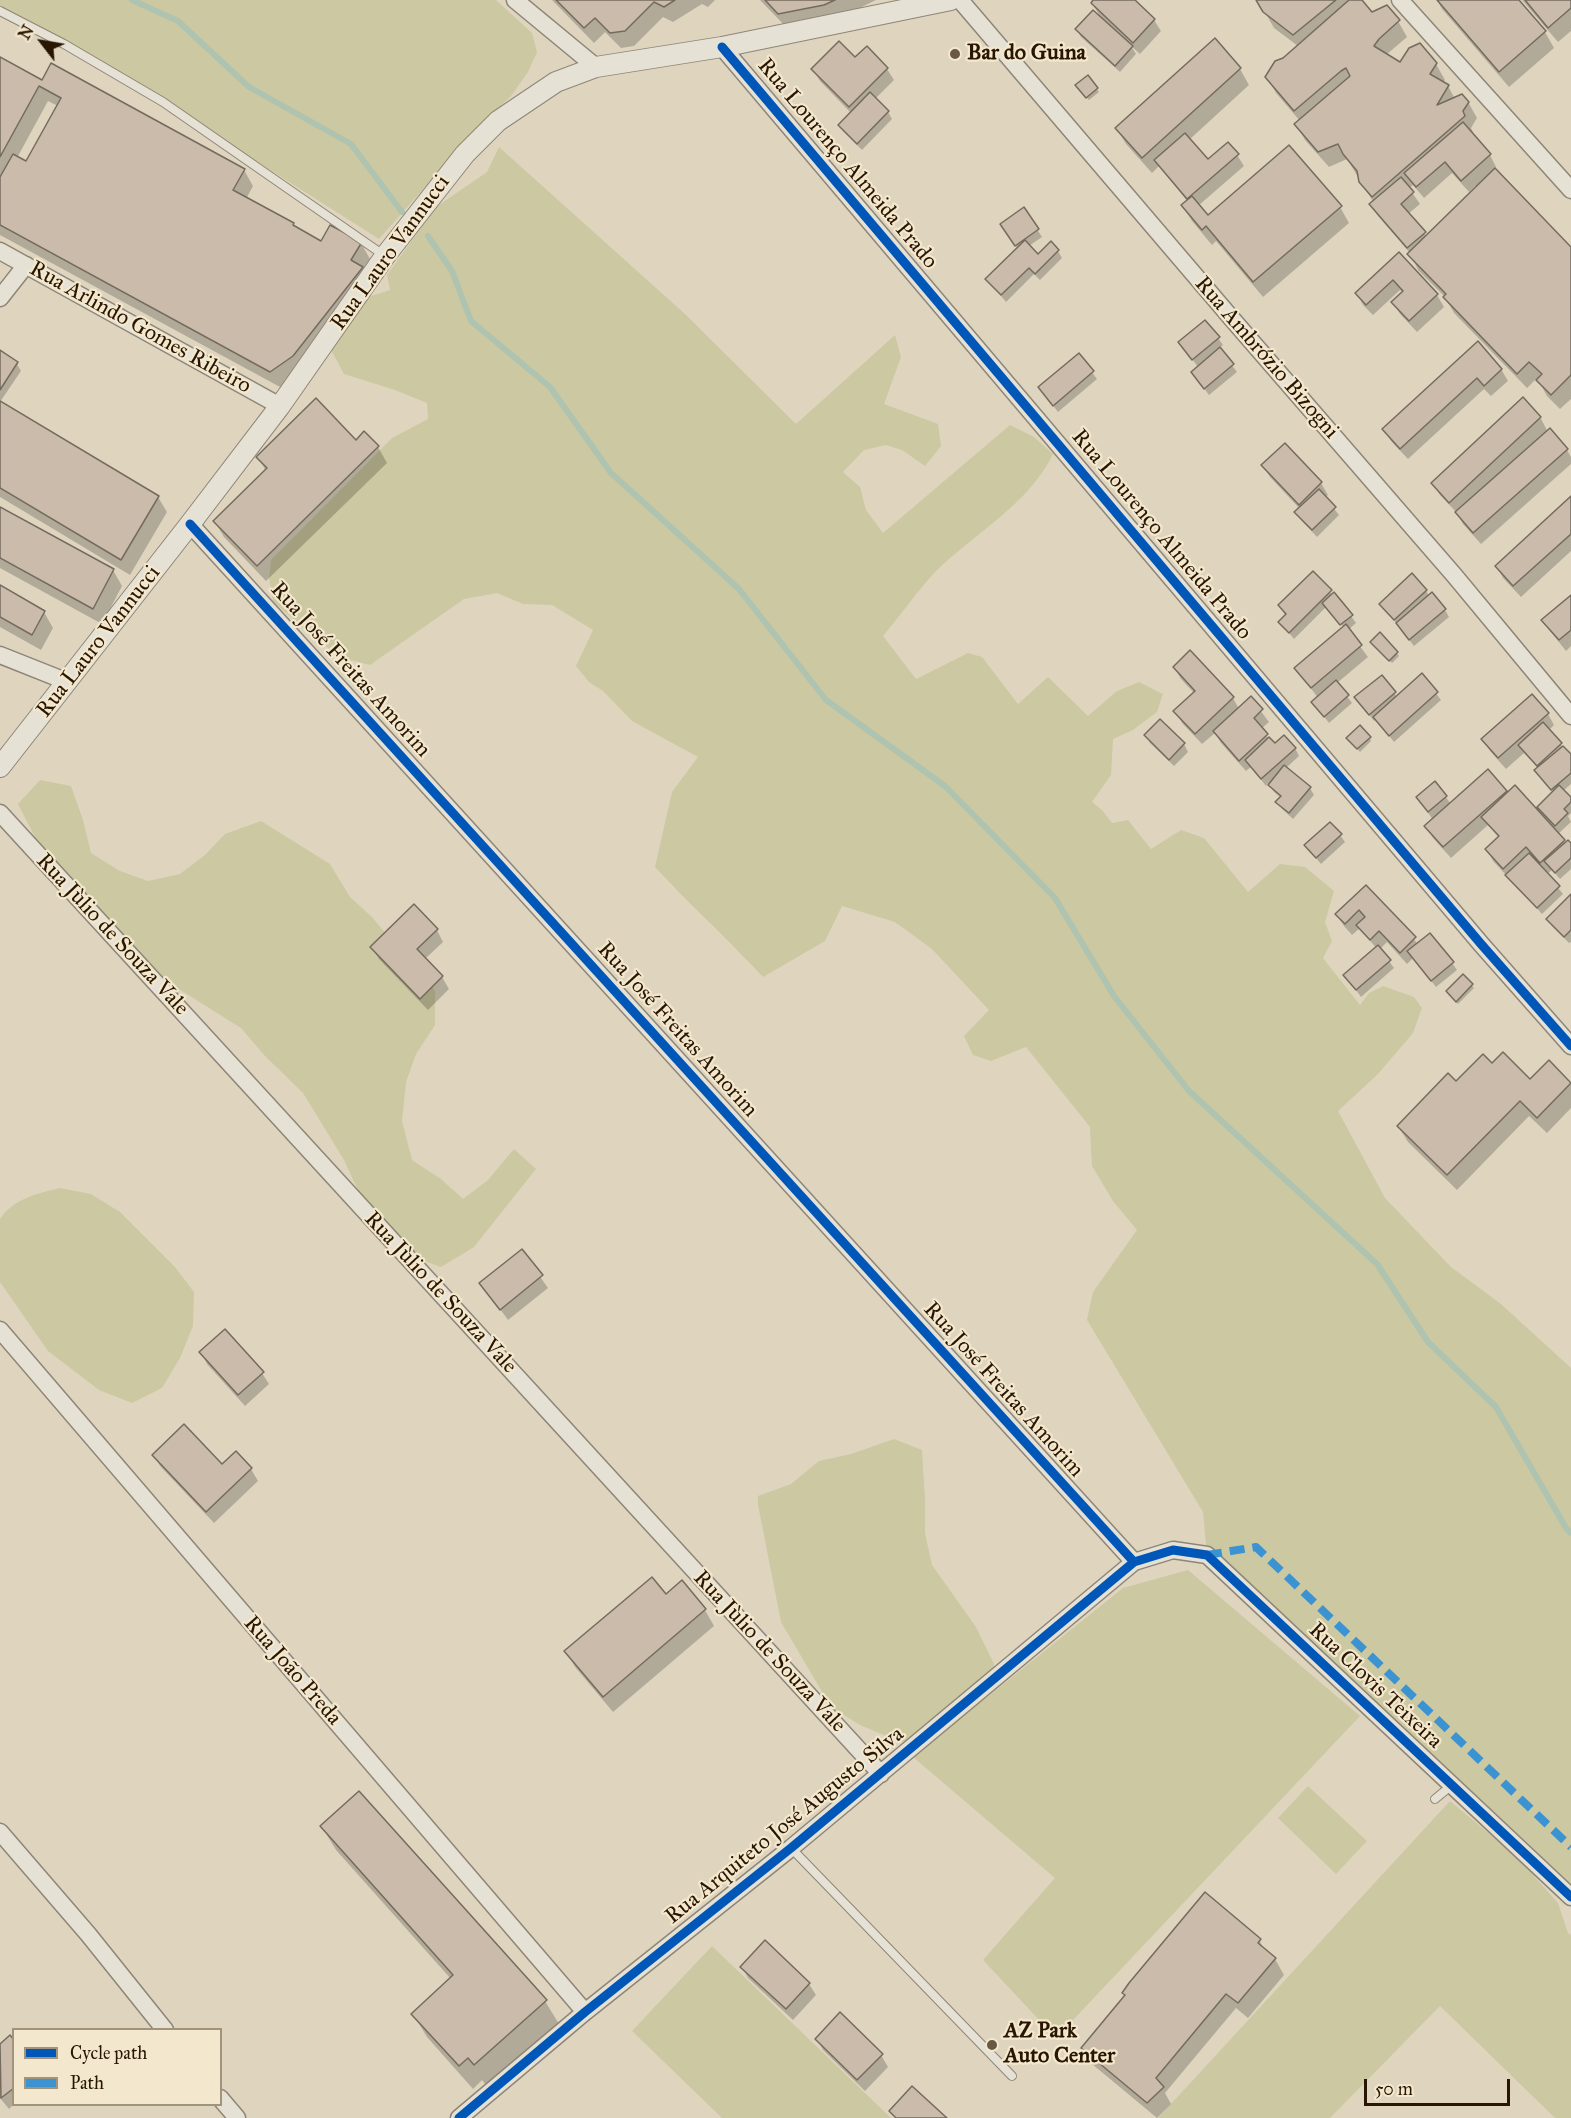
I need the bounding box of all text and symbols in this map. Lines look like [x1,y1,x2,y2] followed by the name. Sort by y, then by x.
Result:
[12,12,72,72] north arrow
[14,22,38,43] text: N
[967,41,1086,67] place label: Bar do Guina
[948,47,962,61] marker: Bar do Guina
[751,53,943,275] street label: Rua Lourenço Almeida Prado
[326,170,456,336] street label: Rua Lauro Vannucci
[25,256,255,400] street label: Rua Arlindo Gomes Ribeiro
[1188,271,1344,445] street label: Rua Ambrózio Bizogni
[1065,424,1257,646] street label: Rua Lourenço Almeida Prado
[32,561,166,723] street label: Rua Lauro Vannucci
[264,577,436,763] street label: Rua José Freitas Amorim
[30,848,194,1022] street label: Rua Jùlio de Souza Vale
[591,937,763,1123] street label: Rua José Freitas Amorim
[358,1206,522,1380] street label: Rua Jùlio de Souza Vale
[917,1297,1089,1483] street label: Rua José Freitas Amorim
[687,1565,851,1739] street label: Rua Jùlio de Souza Vale
[237,1611,347,1731] street label: Rua João Preda
[1303,1617,1447,1755] street label: Rua Clovis Teixeira
[660,1722,910,1930] street label: Rua Arquiteto José Augusto Silva
[1004,2019,1115,2070] place label: AZ Park Auto Center
[12,2028,222,2106] legend
[985,2038,999,2052] marker: AZ Park Auto Center
[70,2042,147,2064] text: Cycle path
[1367,2067,1512,2105] scale bar
[70,2072,104,2094] text: Path
[1375,2078,1413,2100] text: 50 m

